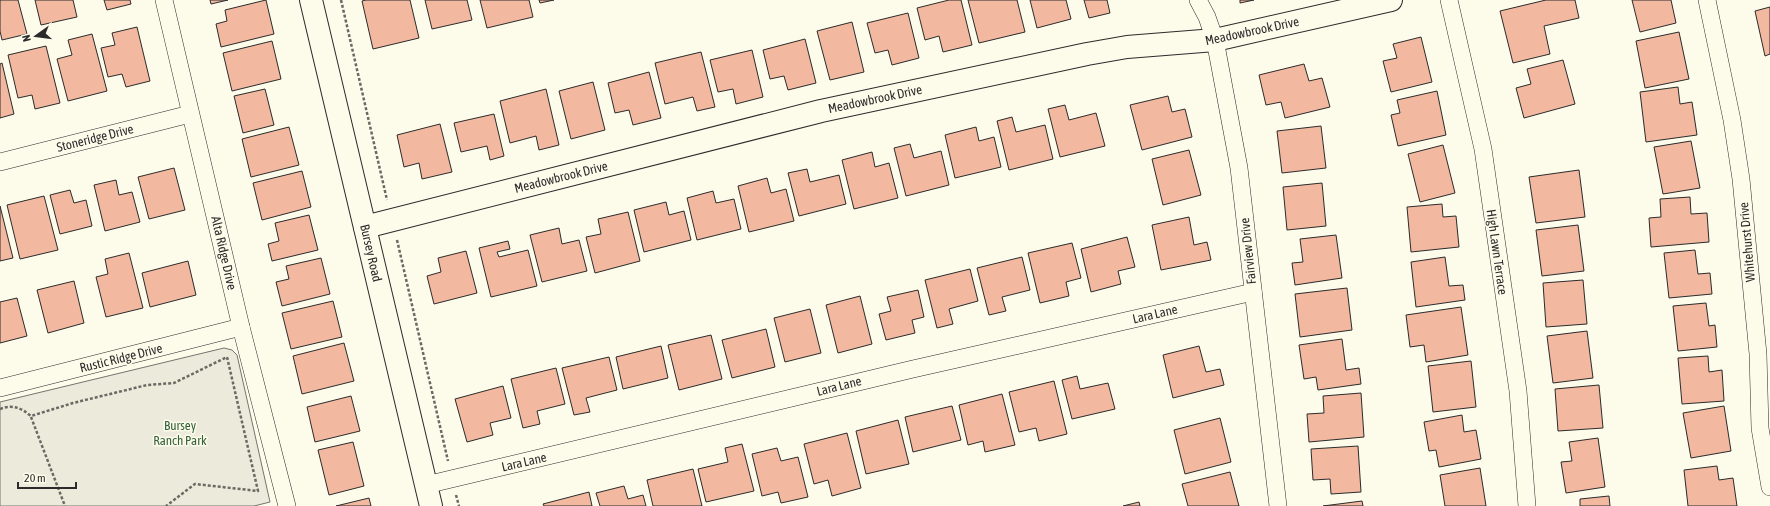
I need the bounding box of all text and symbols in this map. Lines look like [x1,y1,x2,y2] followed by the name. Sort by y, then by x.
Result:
[1204,14,1300,48] street label: Meadowbrook Drive
[16,16,56,56] north arrow
[20,34,33,43] text: N
[827,82,923,116] street label: Meadowbrook Drive
[55,121,135,155] street label: Stoneridge Drive
[513,158,609,196] street label: Meadowbrook Drive
[1736,201,1758,283] street label: Whitehurst Drive
[1484,208,1510,296] street label: High Lawn Terrace
[208,215,240,291] street label: Alta Ridge Drive
[1237,217,1259,285] street label: Fairview Drive
[357,223,385,283] street label: Bursey Road
[1131,302,1179,326] street label: Lara Lane
[78,340,164,376] street label: Rustic Ridge Drive
[815,373,863,399] street label: Lara Lane
[153,418,207,448] park label: Bursey Ranch Park
[500,450,548,474] street label: Lara Lane
[18,464,76,490] scale bar
[24,471,46,485] text: 20 m

